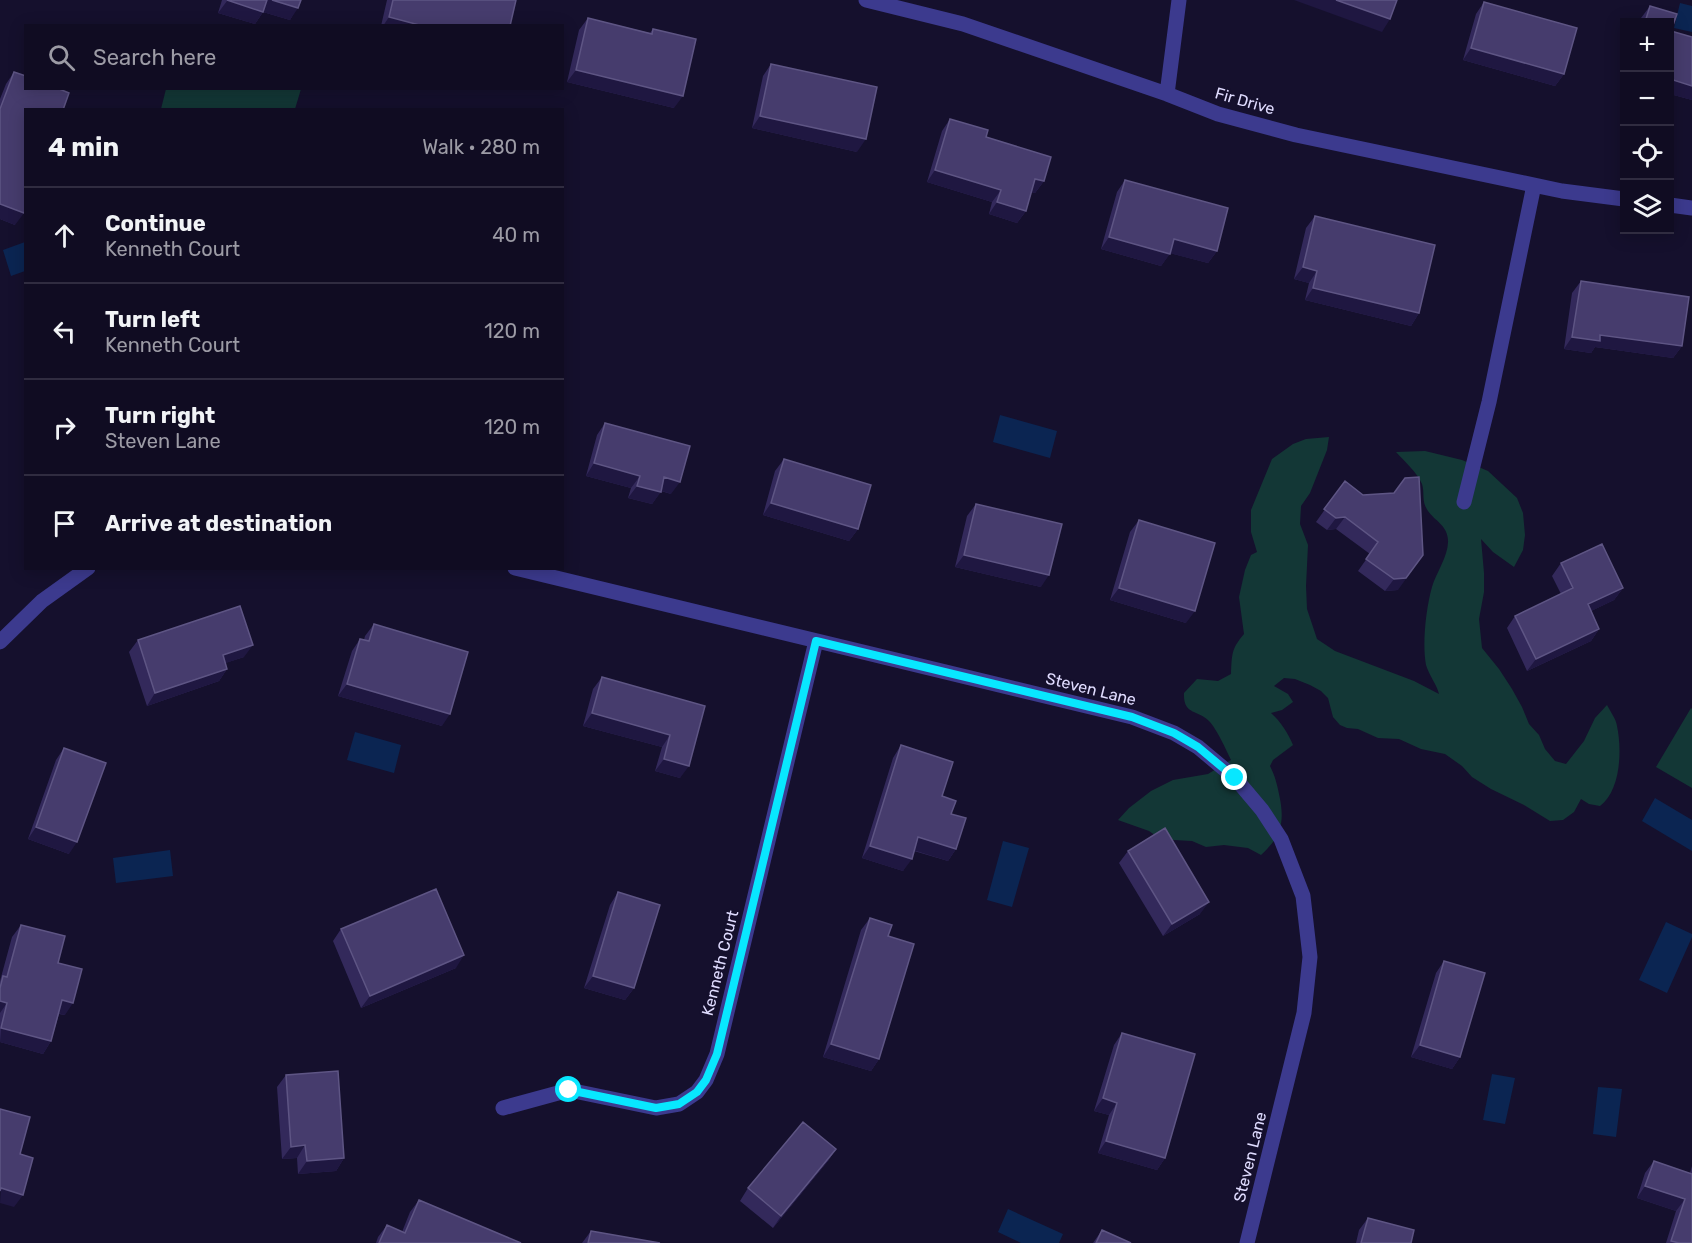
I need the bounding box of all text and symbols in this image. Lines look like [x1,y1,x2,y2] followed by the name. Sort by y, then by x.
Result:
[1620,18,1674,234] map controls
[1620,18,1674,72] button: +
[24,24,564,90] search box
[45,41,78,74] icon: search
[93,44,216,71] text: Search here
[1620,72,1674,126] button: −
[1213,83,1277,119] street label: Fir Drive
[1620,126,1674,180] button: locate
[48,132,119,163] text: 4 min
[422,135,540,159] text: Walk · 280 m
[1620,180,1674,234] button: layers
[105,210,206,237] text: Continue
[48,219,81,252] icon: ahead
[492,223,540,247] text: 40 m
[105,237,240,261] text: Kenneth Court
[105,306,200,333] text: Turn left
[48,315,81,348] icon: left
[484,319,540,343] text: 120 m
[105,333,240,357] text: Kenneth Court
[105,402,215,429] text: Turn right
[48,411,81,444] icon: right
[484,415,540,439] text: 120 m
[105,429,221,453] text: Steven Lane
[48,507,81,540] icon: arrive
[105,510,332,537] text: Arrive at destination
[1044,669,1138,709] street label: Steven Lane
[1221,764,1247,790] route end
[698,908,742,1018] street label: Kenneth Court
[555,1076,581,1102] route start
[1230,1110,1270,1204] street label: Steven Lane

